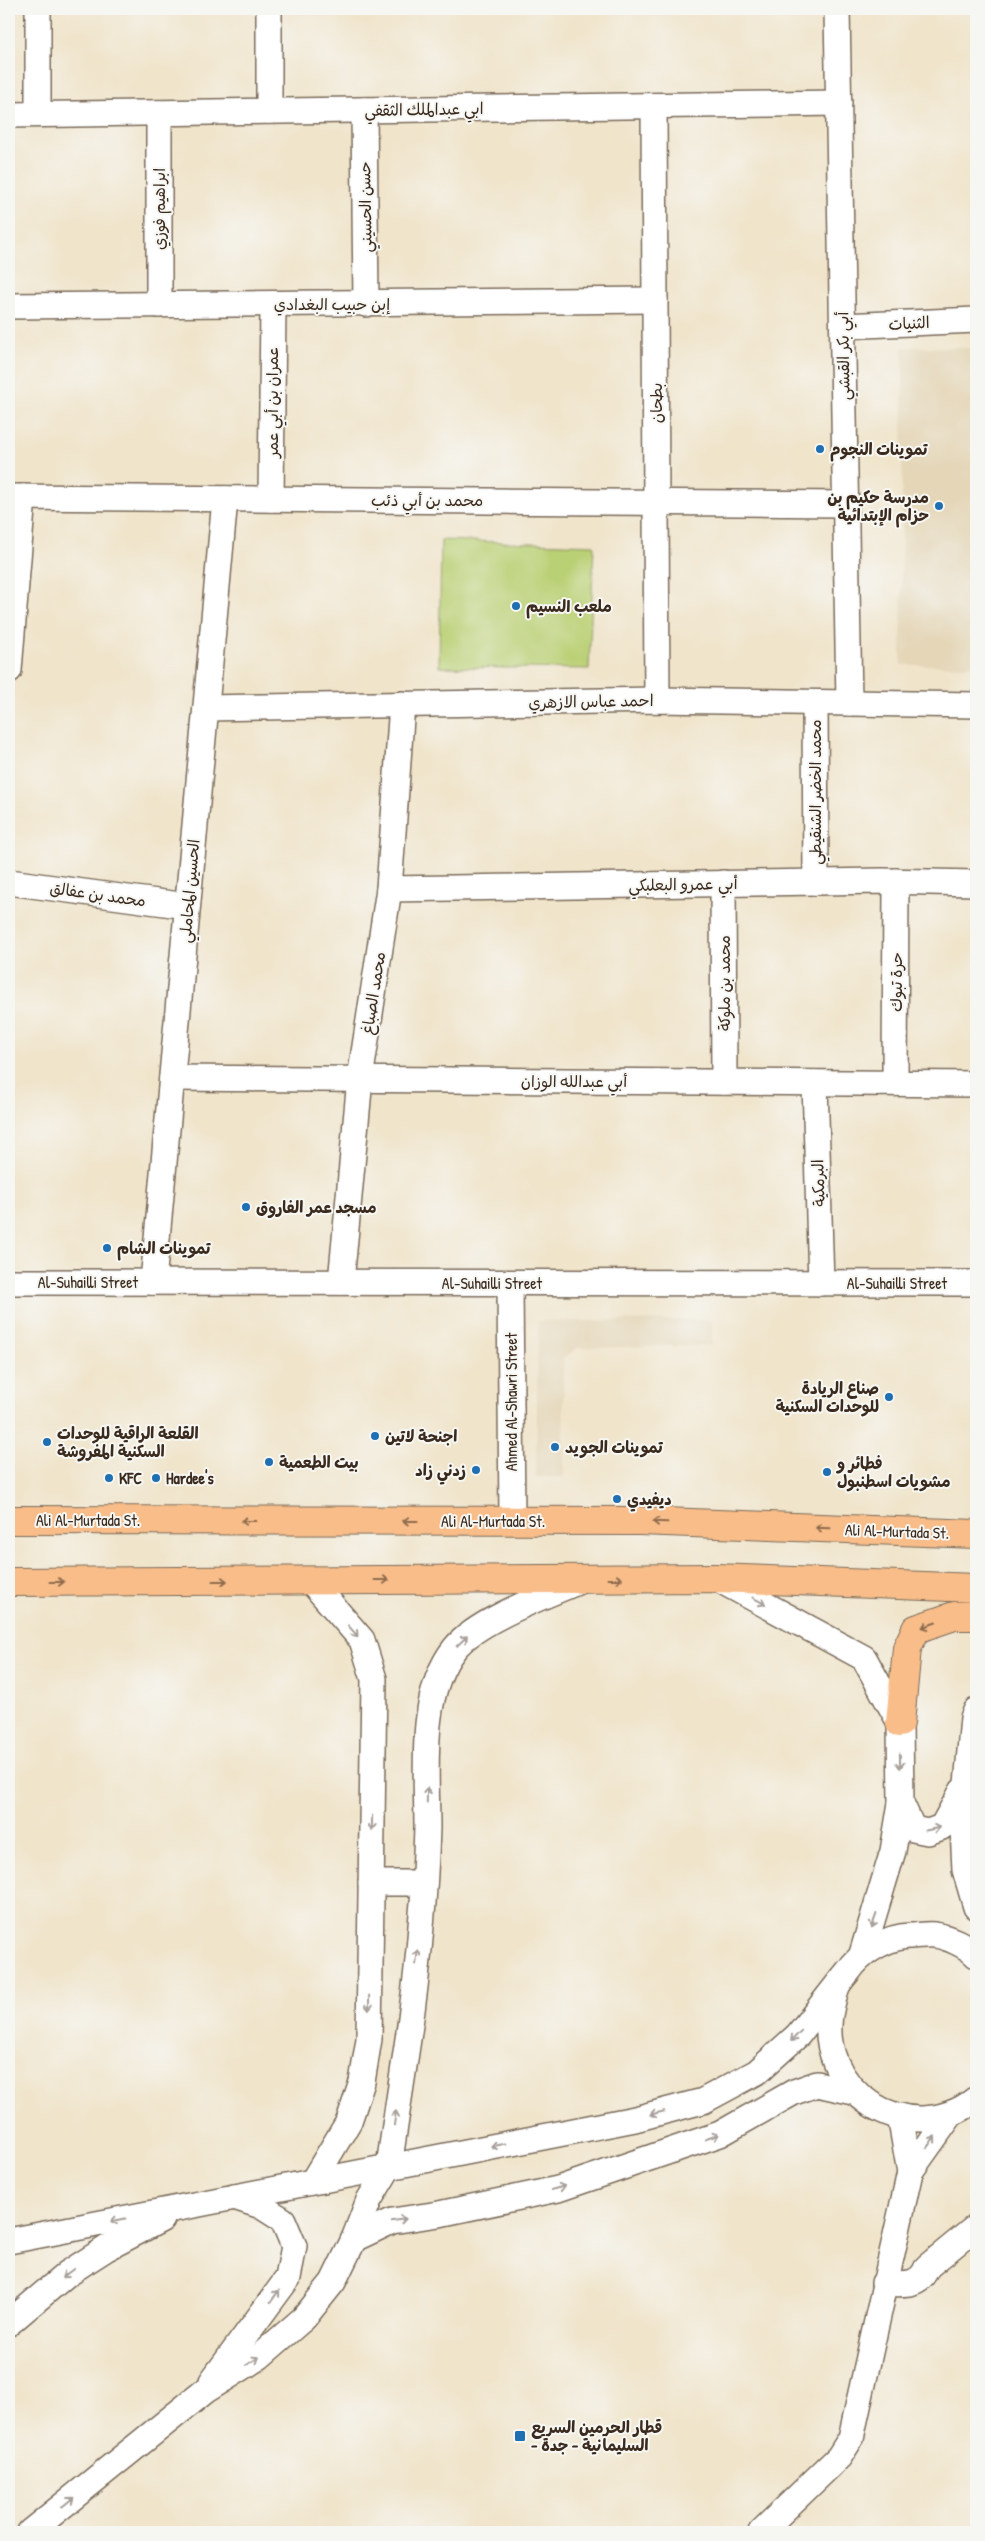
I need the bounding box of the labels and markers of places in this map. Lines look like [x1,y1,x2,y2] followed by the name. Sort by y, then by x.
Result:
[830,438,929,462] place label: تموينات النجوم
[814,443,826,455] marker: تموينات النجوم
[827,486,929,528] place label: مدرسة حكيم بن حزام الإبتدائية
[933,500,945,512] marker: مدرسة حكيم بن حزام الإبتدائية
[526,595,612,619] place label: ملعب النسيم
[510,600,522,612] marker: ملعب النسيم
[256,1196,377,1219] place label: مسجد عمر الفاروق
[240,1201,252,1213] marker: مسجد عمر الفاروق
[117,1237,212,1261] place label: تموينات الشام
[101,1242,113,1254] marker: تموينات الشام
[775,1377,879,1417] place label: صناع الريادة للوحدات السكنية
[883,1391,895,1403] marker: صناع الريادة للوحدات السكنية
[57,1422,198,1462] place label: القلعة الراقية للوحدات السكنية المفروشة
[385,1425,457,1447] place label: اجنحة لاتين
[369,1430,381,1442] marker: اجنحة لاتين
[41,1436,53,1448] marker: القلعة الراقية للوحدات السكنية المفروشة
[565,1436,664,1458] place label: تموينات الجويد
[549,1441,561,1453] marker: تموينات الجويد
[279,1451,359,1473] place label: بيت الطعمية
[836,1452,951,1492] place label: فطائر و مشويات اسطنبول
[263,1456,275,1468] marker: بيت الطعمية
[415,1459,466,1485] place label: زدني زاد
[470,1464,482,1476] marker: زدني زاد
[821,1466,833,1478] marker: فطائر و مشويات اسطنبول
[119,1467,142,1489] place label: KFC
[166,1467,215,1489] place label: Hardee's
[103,1472,115,1484] marker: KFC
[150,1472,162,1484] marker: Hardee's
[627,1488,672,1512] place label: ديفيدي
[611,1493,623,1505] marker: ديفيدي
[531,2416,662,2456] place label: قطار الحرمين السريع - السليمانية - جدة
[513,2429,527,2443] marker: قطار الحرمين السريع - السليمانية - جدة

